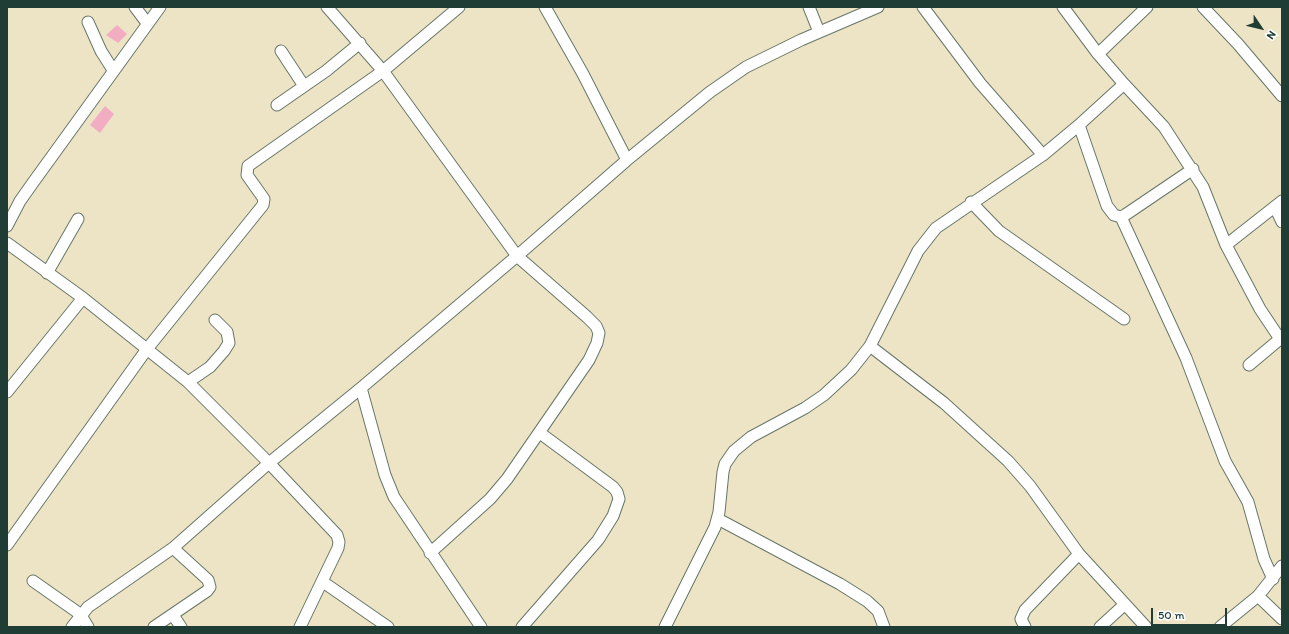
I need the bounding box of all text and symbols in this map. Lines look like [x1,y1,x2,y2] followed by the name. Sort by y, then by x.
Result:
[1241,8,1281,48] north arrow
[1264,28,1279,42] text: N
[1153,600,1229,626] scale bar
[1158,608,1184,622] text: 50 m

